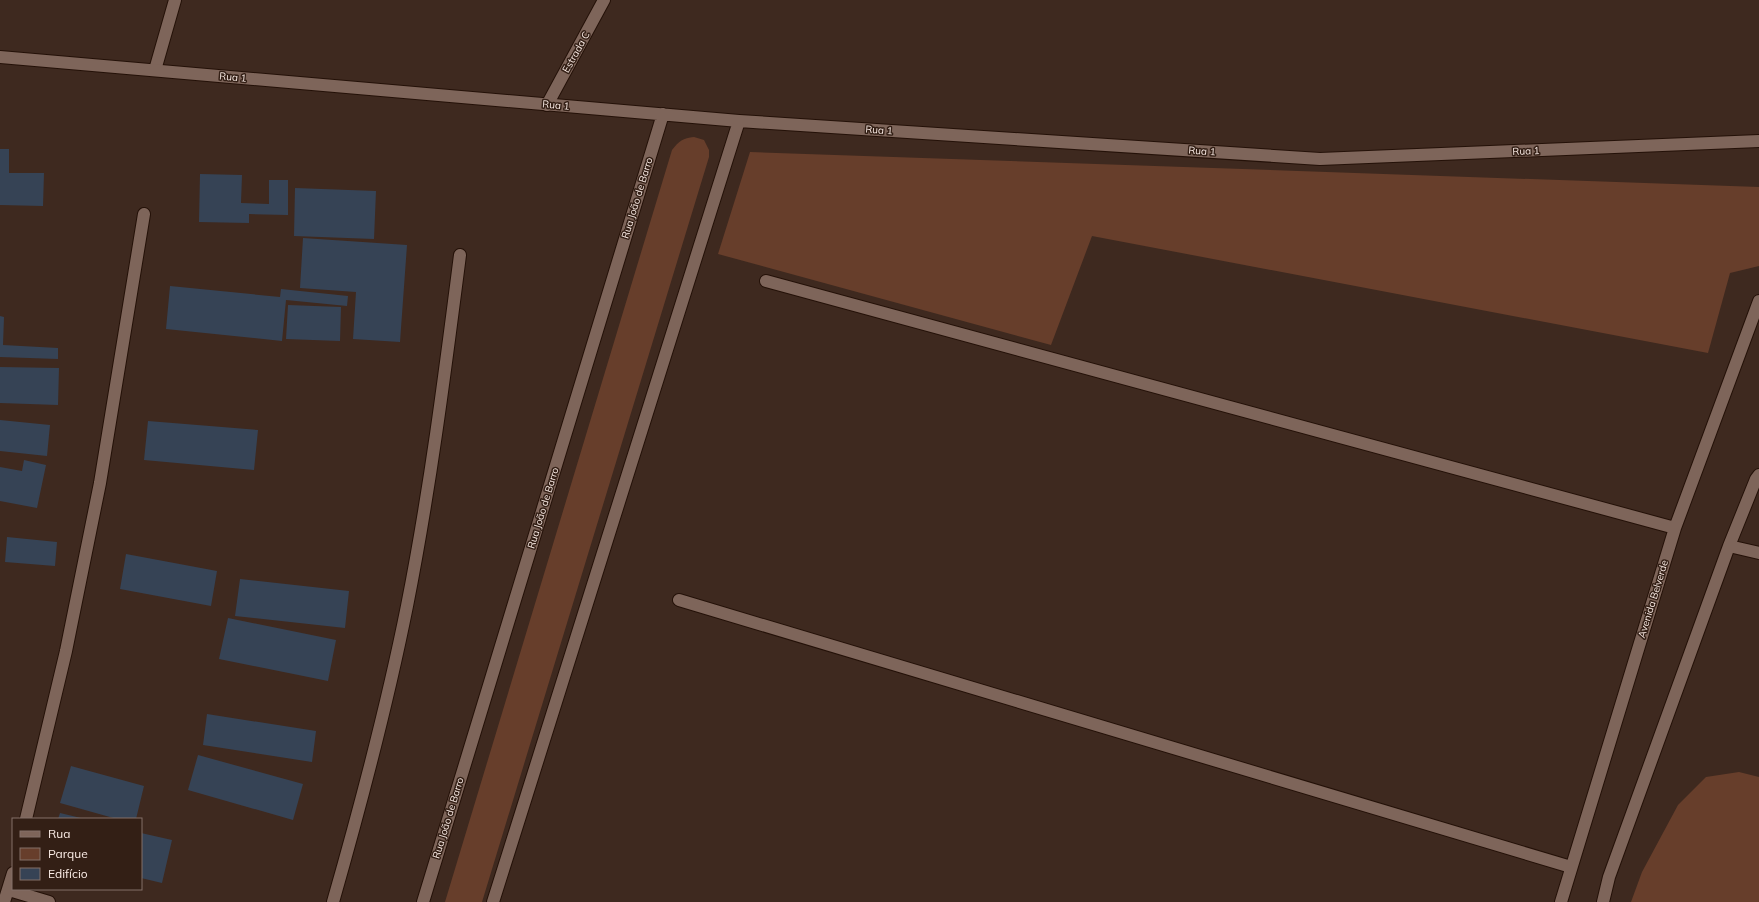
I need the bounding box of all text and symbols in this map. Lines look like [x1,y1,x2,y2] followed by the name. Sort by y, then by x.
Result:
[559,29,593,75] street label: Estrada C
[219,69,247,85] street label: Rua 1
[542,97,570,113] street label: Rua 1
[865,123,893,137] street label: Rua 1
[1188,144,1216,158] street label: Rua 1
[1512,144,1540,158] street label: Rua 1
[618,155,656,240] street label: Rua João de Barro
[524,465,562,550] street label: Rua João de Barro
[1635,558,1671,640] street label: Avenida Belverde
[429,775,467,860] street label: Rua João de Barro
[12,818,142,890] legend
[48,826,70,841] text: Rua
[48,846,88,861] text: Parque
[48,866,88,881] text: Edifício

